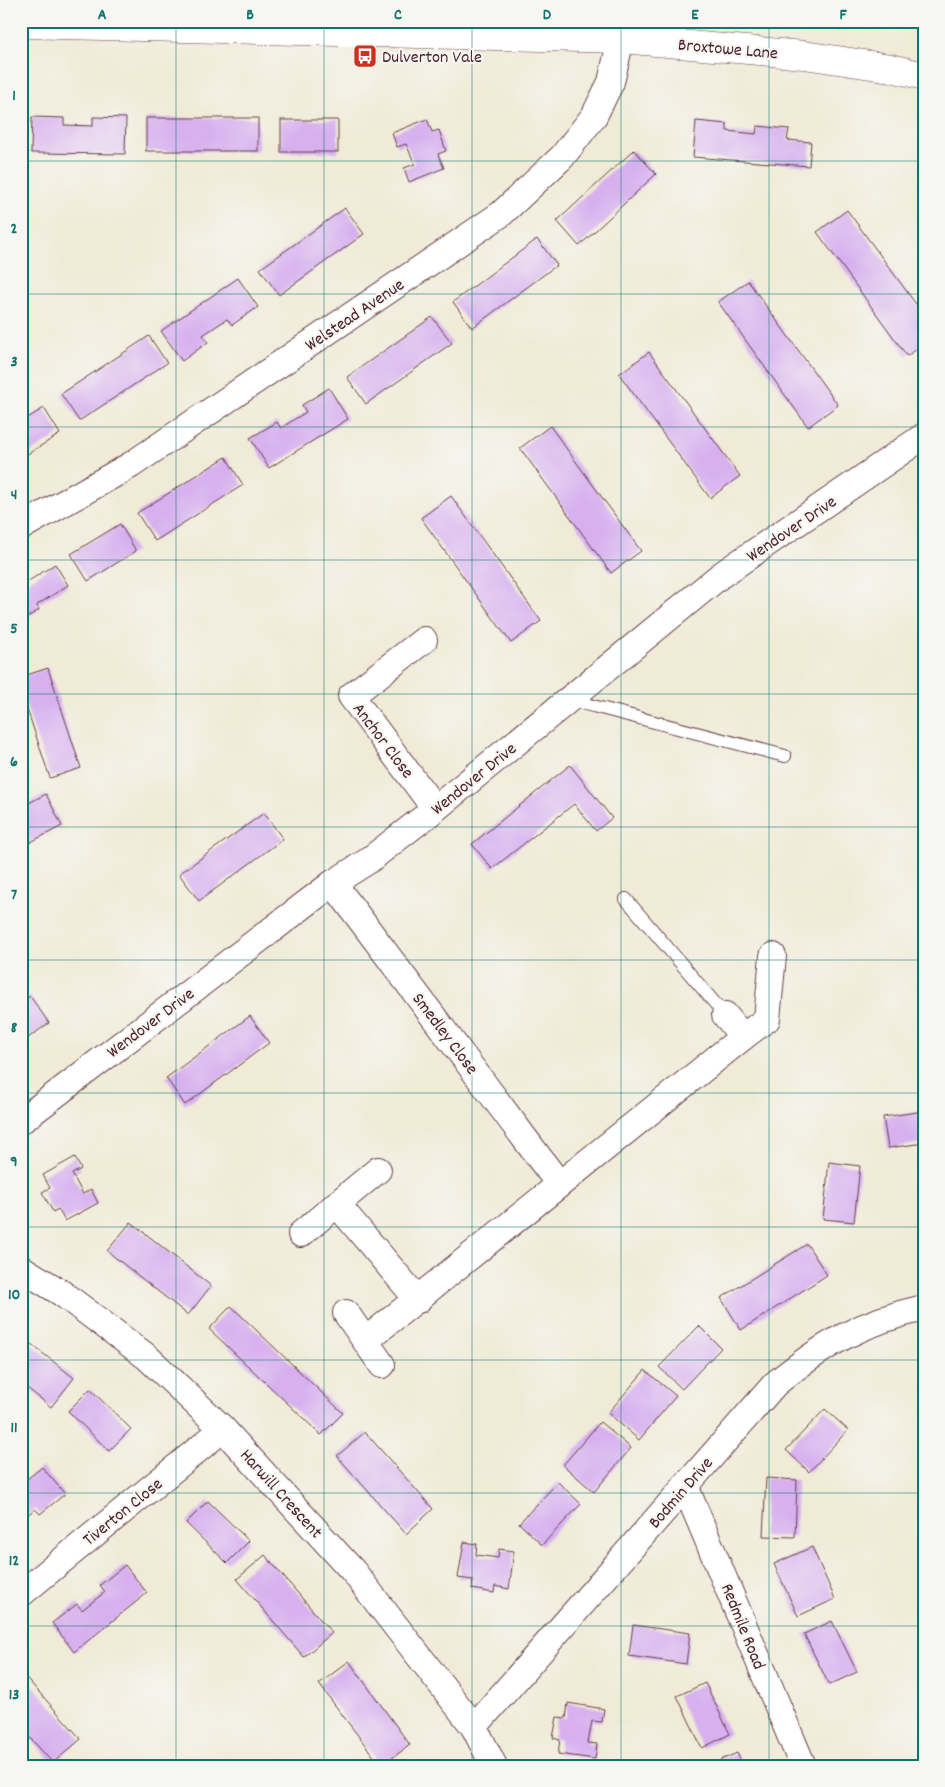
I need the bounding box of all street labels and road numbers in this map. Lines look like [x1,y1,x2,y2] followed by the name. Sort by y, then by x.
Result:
[677,34,779,67] street label: Broxtowe Lane
[301,274,410,359] street label: Welstead Avenue
[742,491,843,569] street label: Wendover Drive
[345,698,419,785] street label: Anchor Close
[426,737,523,822] street label: Wendover Drive
[102,983,201,1065] street label: Wendover Drive
[405,988,483,1081] street label: Smedley Close
[233,1444,328,1545] street label: Harwill Crescent
[644,1452,720,1535] street label: Bodmin Drive
[78,1473,169,1553] street label: Tiverton Close
[713,1580,770,1674] street label: Redmile Road

